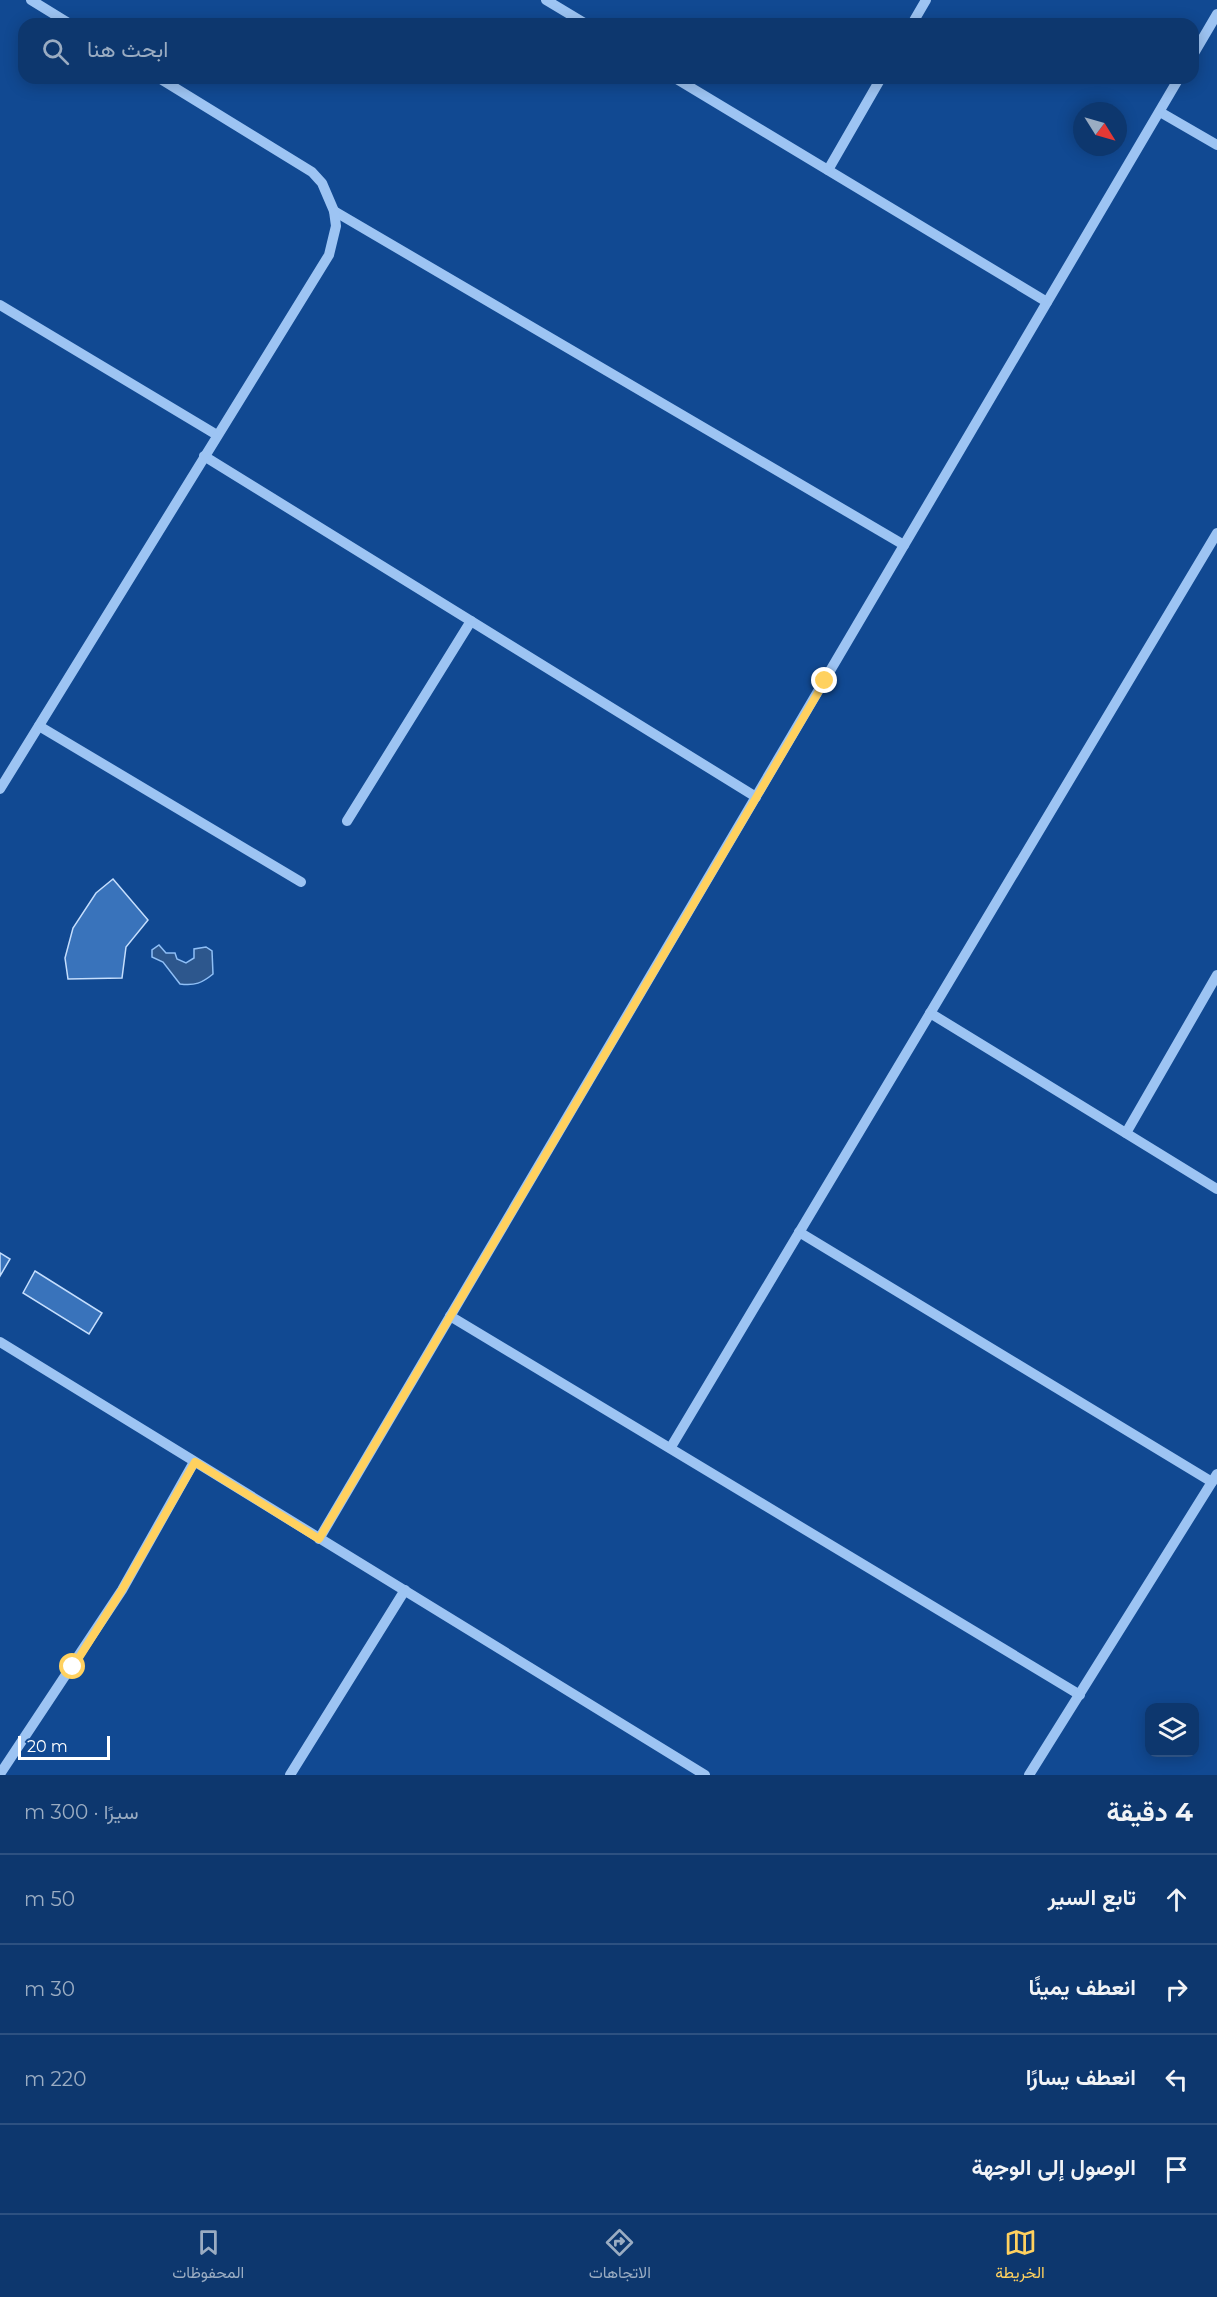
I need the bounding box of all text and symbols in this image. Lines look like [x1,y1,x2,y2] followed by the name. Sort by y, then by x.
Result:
[18,18,1199,84] search box
[39,35,72,68] icon: search
[87,36,168,63] text: ابحث هنا
[1073,102,1127,156] north arrow
[811,667,837,693] route end
[59,1653,85,1679] route start
[1145,1703,1199,1757] map controls
[1145,1703,1199,1757] button: layers
[18,1733,110,1760] scale bar
[27,1737,68,1756] text: 20 m
[1106,1796,1193,1828] text: 4 دقيقة
[24,1800,138,1824] text: سيرًا · 300 m
[1160,1883,1193,1916] icon: ahead
[1048,1884,1136,1911] text: تابع السير
[24,1887,75,1911] text: 50 m
[1160,1973,1193,2006] icon: right
[1028,1974,1136,2001] text: انعطف يمينًا
[24,1977,75,2001] text: 30 m
[1160,2063,1193,2096] icon: left
[1026,2064,1136,2091] text: انعطف يسارًا
[24,2067,86,2091] text: 220 m
[1160,2153,1193,2186] icon: arrive
[971,2154,1136,2181] text: الوصول إلى الوجهة
[172,2226,244,2287] tab: المحفوظات
[589,2226,651,2287] tab: الاتجاهات
[995,2226,1045,2287] tab: الخريطة

